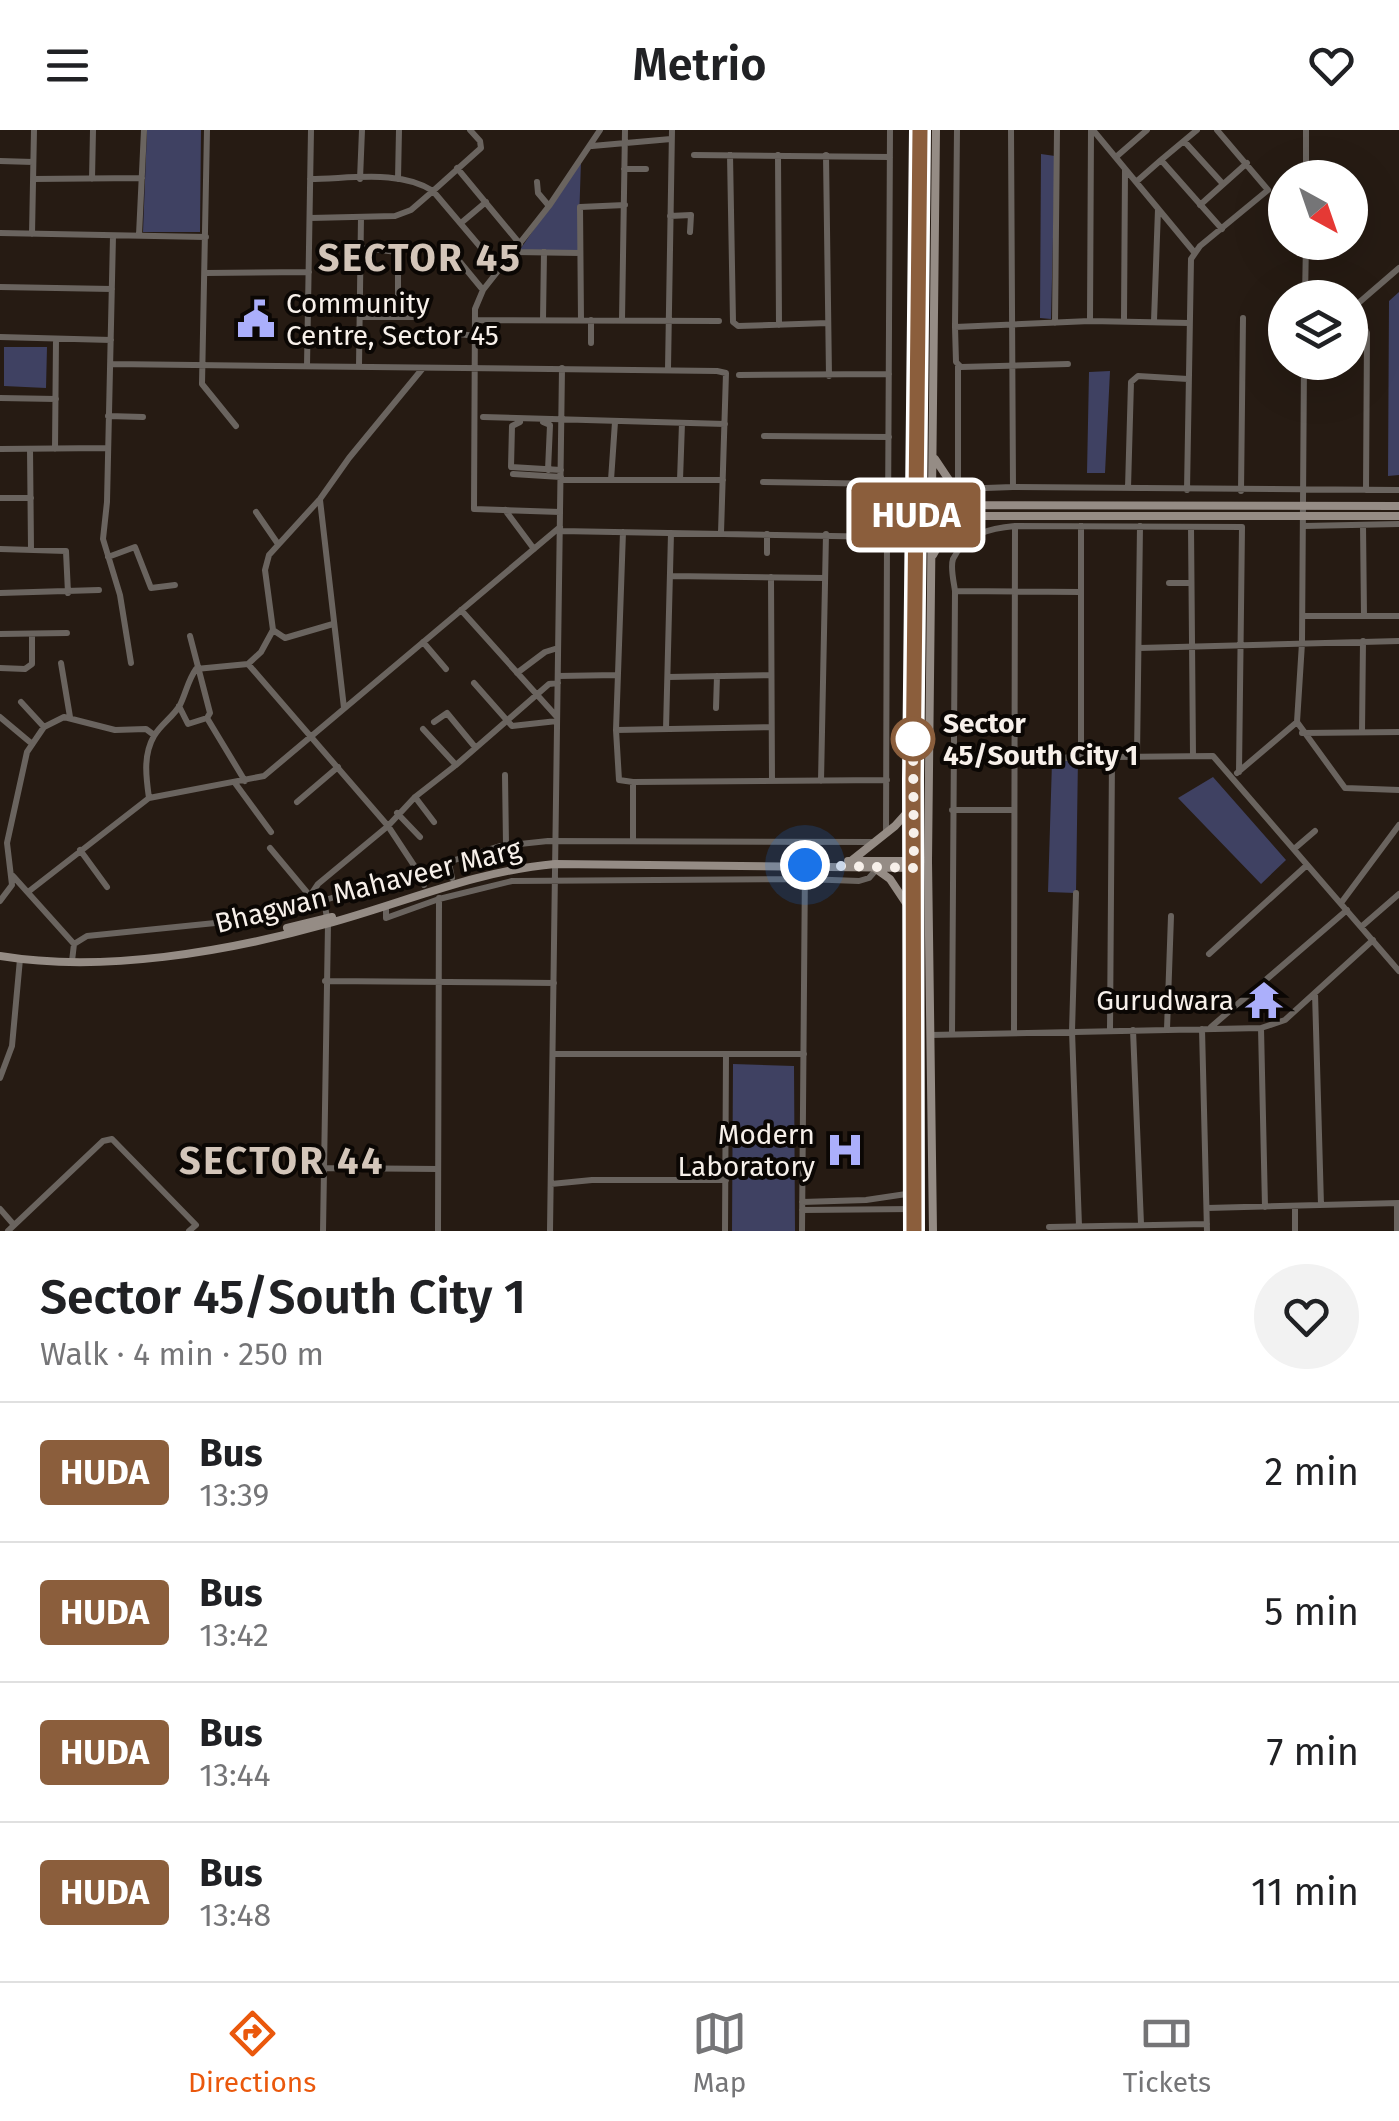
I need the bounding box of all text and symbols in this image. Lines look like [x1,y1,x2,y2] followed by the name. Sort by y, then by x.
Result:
[40,38,95,93] icon: menu
[632,38,767,92] text: Metrio
[1304,38,1359,93] icon: heart
[1268,160,1368,260] north arrow
[1268,160,1368,380] map controls
[318,235,522,281] district label: SECTOR 45
[1268,280,1368,380] button: layers
[286,287,499,352] place label: Community Centre, Sector 45
[235,298,277,340] public building icon: Community Centre, Sector 45
[846,482,986,548] line badge: HUDA
[871,494,961,536] text: HUDA
[943,707,1138,772] place label: Sector 45/South City 1
[892,718,934,760] marker: Sector 45/South City 1
[211,832,525,940] street label: Bhagwan Mahaveer Marg
[780,840,830,890] your location
[1243,979,1285,1021] temple icon: Gurudwara
[1096,984,1234,1017] place label: Gurudwara
[677,1118,815,1183] place label: Modern Laboratory
[824,1129,866,1171] hospital icon: Modern Laboratory
[179,1138,385,1184] district label: SECTOR 44
[1254,1264,1359,1369] button: heart
[40,1268,526,1326] text: Sector 45/South City 1
[40,1335,324,1373] text: Walk · 4 min · 250 m
[199,1430,263,1476] text: Bus
[1265,1449,1359,1495] text: 2 min
[60,1451,149,1493] text: HUDA
[199,1476,269,1514] text: 13:39
[199,1570,263,1616] text: Bus
[1264,1589,1359,1635] text: 5 min
[60,1591,149,1633] text: HUDA
[199,1616,269,1654] text: 13:42
[199,1710,263,1756] text: Bus
[1267,1729,1359,1775] text: 7 min
[60,1731,149,1773] text: HUDA
[199,1756,271,1794] text: 13:44
[199,1850,263,1896] text: Bus
[1251,1869,1359,1915] text: 11 min
[60,1871,149,1913] text: HUDA
[199,1896,271,1934] text: 13:48
[188,2006,316,2099] tab: Directions
[692,2006,747,2099] tab: Map
[1123,2006,1211,2099] tab: Tickets

